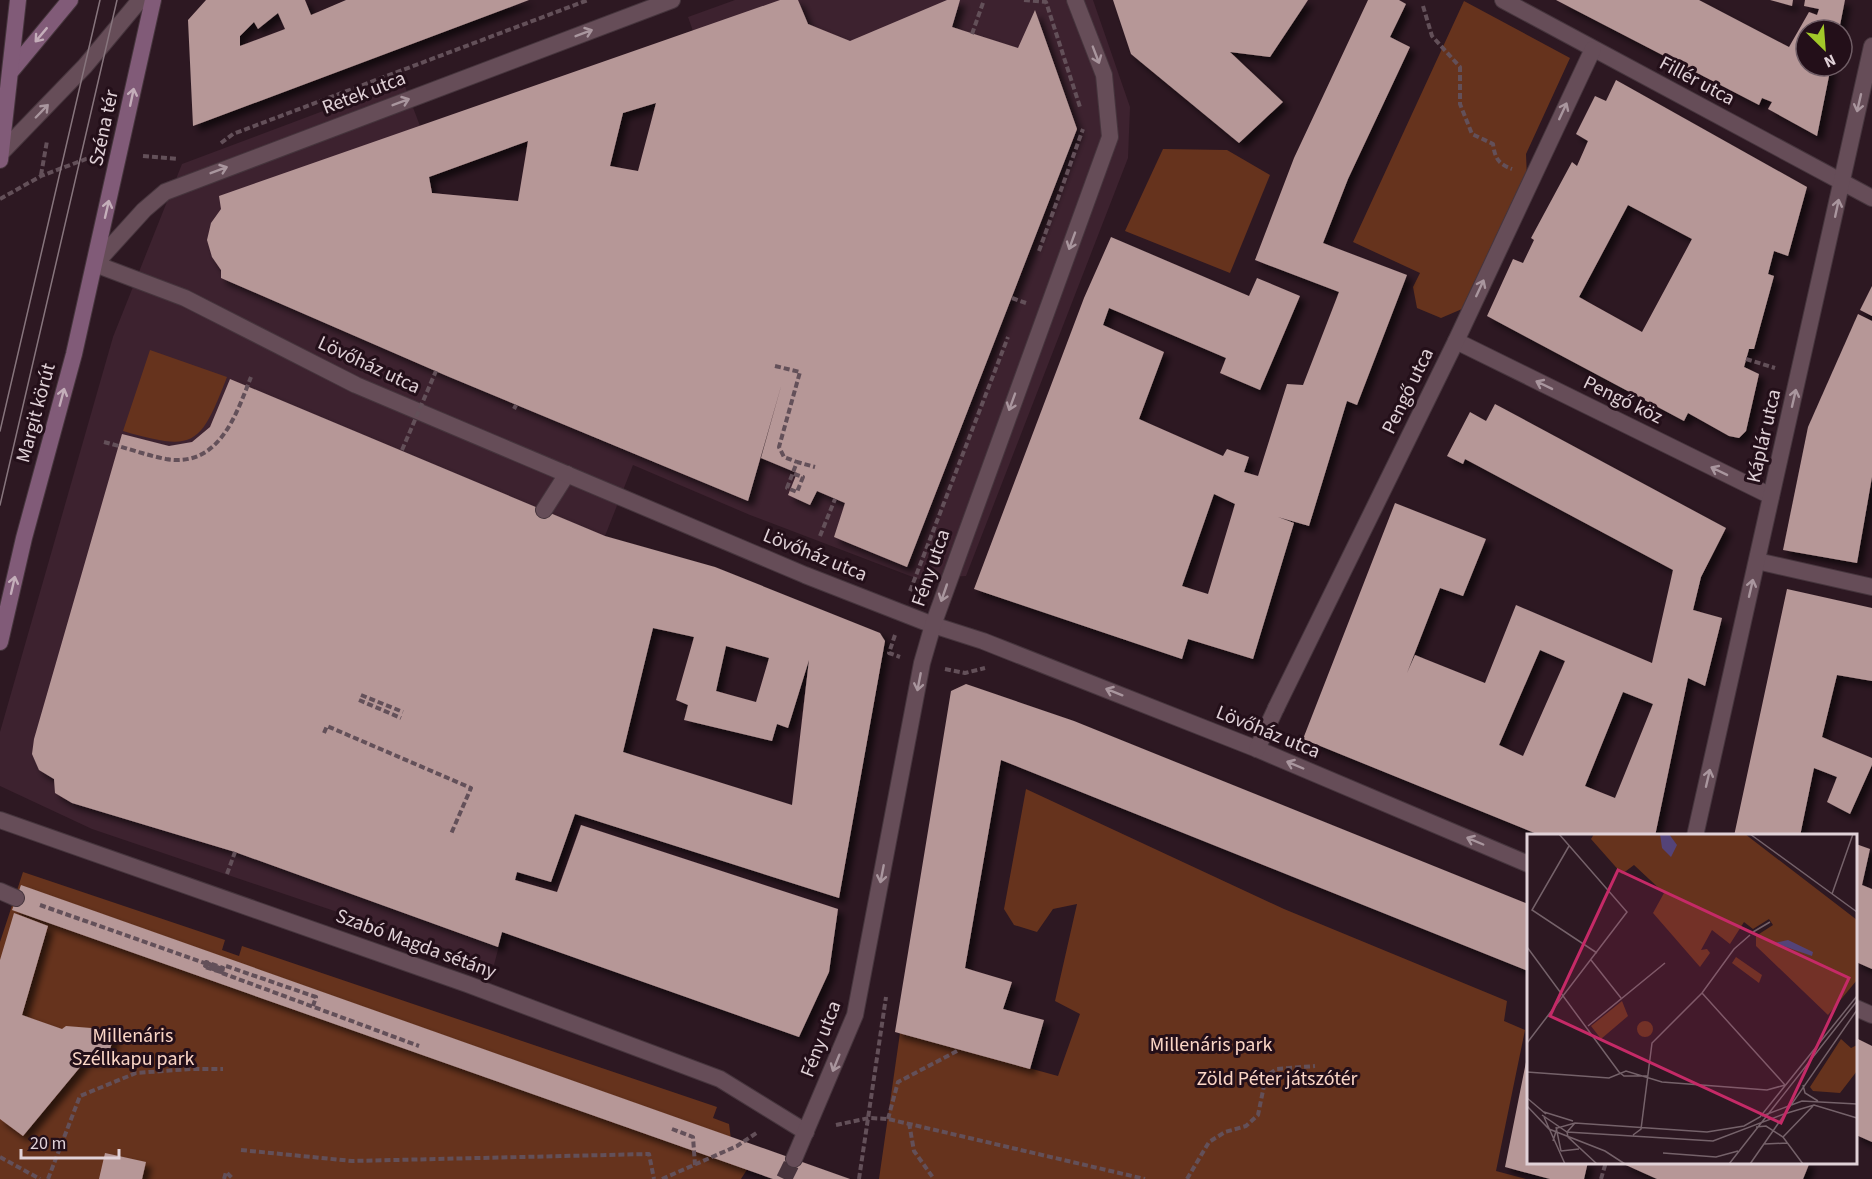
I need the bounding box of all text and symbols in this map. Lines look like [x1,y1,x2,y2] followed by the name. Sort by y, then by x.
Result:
[1794,18,1854,78] north arrow
[34,27,48,42] one-way arrow
[574,27,593,38] one-way arrow
[1091,45,1102,64] one-way arrow
[1820,48,1839,73] text: N
[1654,49,1740,113] street label: Fillér utca
[318,64,410,122] street label: Retek utca
[82,87,126,169] street label: Széna tér
[127,87,139,106] one-way arrow
[1852,93,1864,112] one-way arrow
[391,95,410,106] one-way arrow
[1557,103,1569,121] one-way arrow
[35,104,49,119] one-way arrow
[209,164,227,175] one-way arrow
[1832,198,1843,218] one-way arrow
[102,200,113,219] one-way arrow
[1065,231,1076,250] one-way arrow
[1475,279,1487,297] one-way arrow
[313,329,425,401] street label: Lövőház utca
[1375,343,1441,439] street label: Pengő utca
[9,360,63,466] street label: Margit körút
[1579,369,1667,431] street label: Pengő köz
[1535,378,1553,390] one-way arrow
[1740,386,1788,486] street label: Káplár utca
[57,388,68,407] one-way arrow
[1789,389,1800,408] one-way arrow
[1006,392,1017,410] one-way arrow
[1710,464,1728,476] one-way arrow
[759,521,871,589] street label: Lövőház utca
[905,526,957,610] street label: Fény utca
[8,576,20,595] one-way arrow
[1746,579,1757,598] one-way arrow
[938,583,949,602] one-way arrow
[913,672,924,691] one-way arrow
[1105,686,1124,697] one-way arrow
[1212,698,1324,766] street label: Lövőház utca
[1286,759,1305,770] one-way arrow
[1703,769,1714,789] one-way arrow
[1527,834,1857,1164] inset map
[1466,835,1484,846] one-way arrow
[876,863,887,883] one-way arrow
[332,902,501,986] street label: Szabó Magda sétány
[794,997,848,1081] street label: Fény utca
[72,1022,194,1073] park label: Millenáris Széllkapu park
[1150,1031,1272,1059] park label: Millenáris park
[830,1054,841,1072] one-way arrow
[1196,1065,1358,1093] park label: Zöld Péter játszótér
[21,1122,118,1160] scale bar
[30,1131,66,1156] text: 20 m

